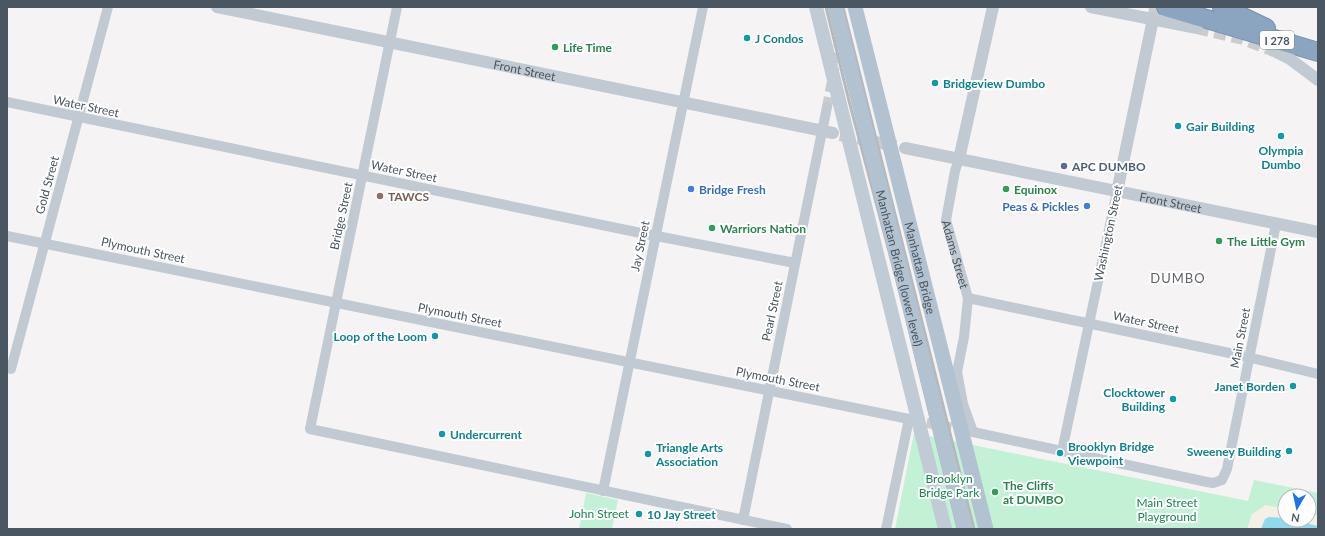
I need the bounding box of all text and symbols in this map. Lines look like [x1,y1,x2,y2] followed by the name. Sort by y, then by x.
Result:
[755,31,804,46] place label: J Condos
[1260,31,1294,49] road number: I 278
[742,33,752,43] marker: J Condos
[563,40,613,55] place label: Life Time
[550,42,560,52] marker: Life Time
[492,56,558,84] street label: Front Street
[943,76,1045,91] place label: Bridgeview Dumbo
[930,78,940,88] marker: Bridgeview Dumbo
[52,92,121,120] street label: Water Street
[1186,119,1255,134] place label: Gair Building
[1173,121,1183,131] marker: Gair Building
[1276,131,1286,141] marker: Olympia Dumbo
[1259,143,1303,172] place label: Olympia Dumbo
[32,154,62,216] street label: Gold Street
[370,157,439,185] street label: Water Street
[1071,159,1146,174] place label: APC DUMBO
[1059,161,1069,171] marker: APC DUMBO
[327,180,356,251] street label: Bridge Street
[699,182,766,197] place label: Bridge Fresh
[1014,182,1058,197] place label: Equinox
[1090,183,1126,282] street label: Washington Street
[686,184,696,194] marker: Bridge Fresh
[1001,184,1011,194] marker: Equinox
[874,188,926,348] street label: Manhattan Bridge (lower level)
[1138,188,1204,216] street label: Front Street
[388,189,429,204] place label: TAWCS
[375,191,385,201] marker: TAWCS
[1002,199,1079,214] place label: Peas & Pickles
[1082,201,1092,211] marker: Peas & Pickles
[939,218,973,291] street label: Adams Street
[627,219,653,273] street label: Jay Street
[720,221,806,236] place label: Warriors Nation
[903,221,939,315] street label: Manhattan Bridge
[707,223,717,233] marker: Warriors Nation
[100,234,187,266] street label: Plymouth Street
[1227,234,1305,249] place label: The Little Gym
[1214,236,1224,246] marker: The Little Gym
[1150,270,1206,286] district label: DUMBO
[758,279,786,342] street label: Pearl Street
[417,300,504,331] street label: Plymouth Street
[1227,306,1253,369] street label: Main Street
[1112,308,1181,336] street label: Water Street
[334,329,427,344] place label: Loop of the Loom
[430,331,440,341] marker: Loop of the Loom
[735,364,822,395] street label: Plymouth Street
[1214,379,1285,394] place label: Janet Borden
[1288,381,1298,391] marker: Janet Borden
[1103,385,1166,414] place label: Clocktower Building
[1168,394,1178,404] marker: Clocktower Building
[450,427,522,442] place label: Undercurrent
[437,429,447,439] marker: Undercurrent
[1067,439,1155,468] place label: Brooklyn Bridge Viewpoint
[655,440,723,469] place label: Triangle Arts Association
[1187,444,1282,459] place label: Sweeney Building
[1284,446,1294,456] marker: Sweeney Building
[1055,448,1065,458] marker: Brooklyn Bridge Viewpoint
[643,449,653,459] marker: Triangle Arts Association
[919,471,980,500] park label: Brooklyn Bridge Park
[1003,478,1064,507] place label: The Cliffs at DUMBO
[990,487,1000,497] marker: The Cliffs at DUMBO
[1277,488,1317,528] north arrow
[1136,495,1198,524] park label: Main Street Playground
[569,506,630,521] park label: John Street
[647,507,716,522] place label: 10 Jay Street
[634,509,644,519] marker: 10 Jay Street
[1290,511,1301,525] text: N

